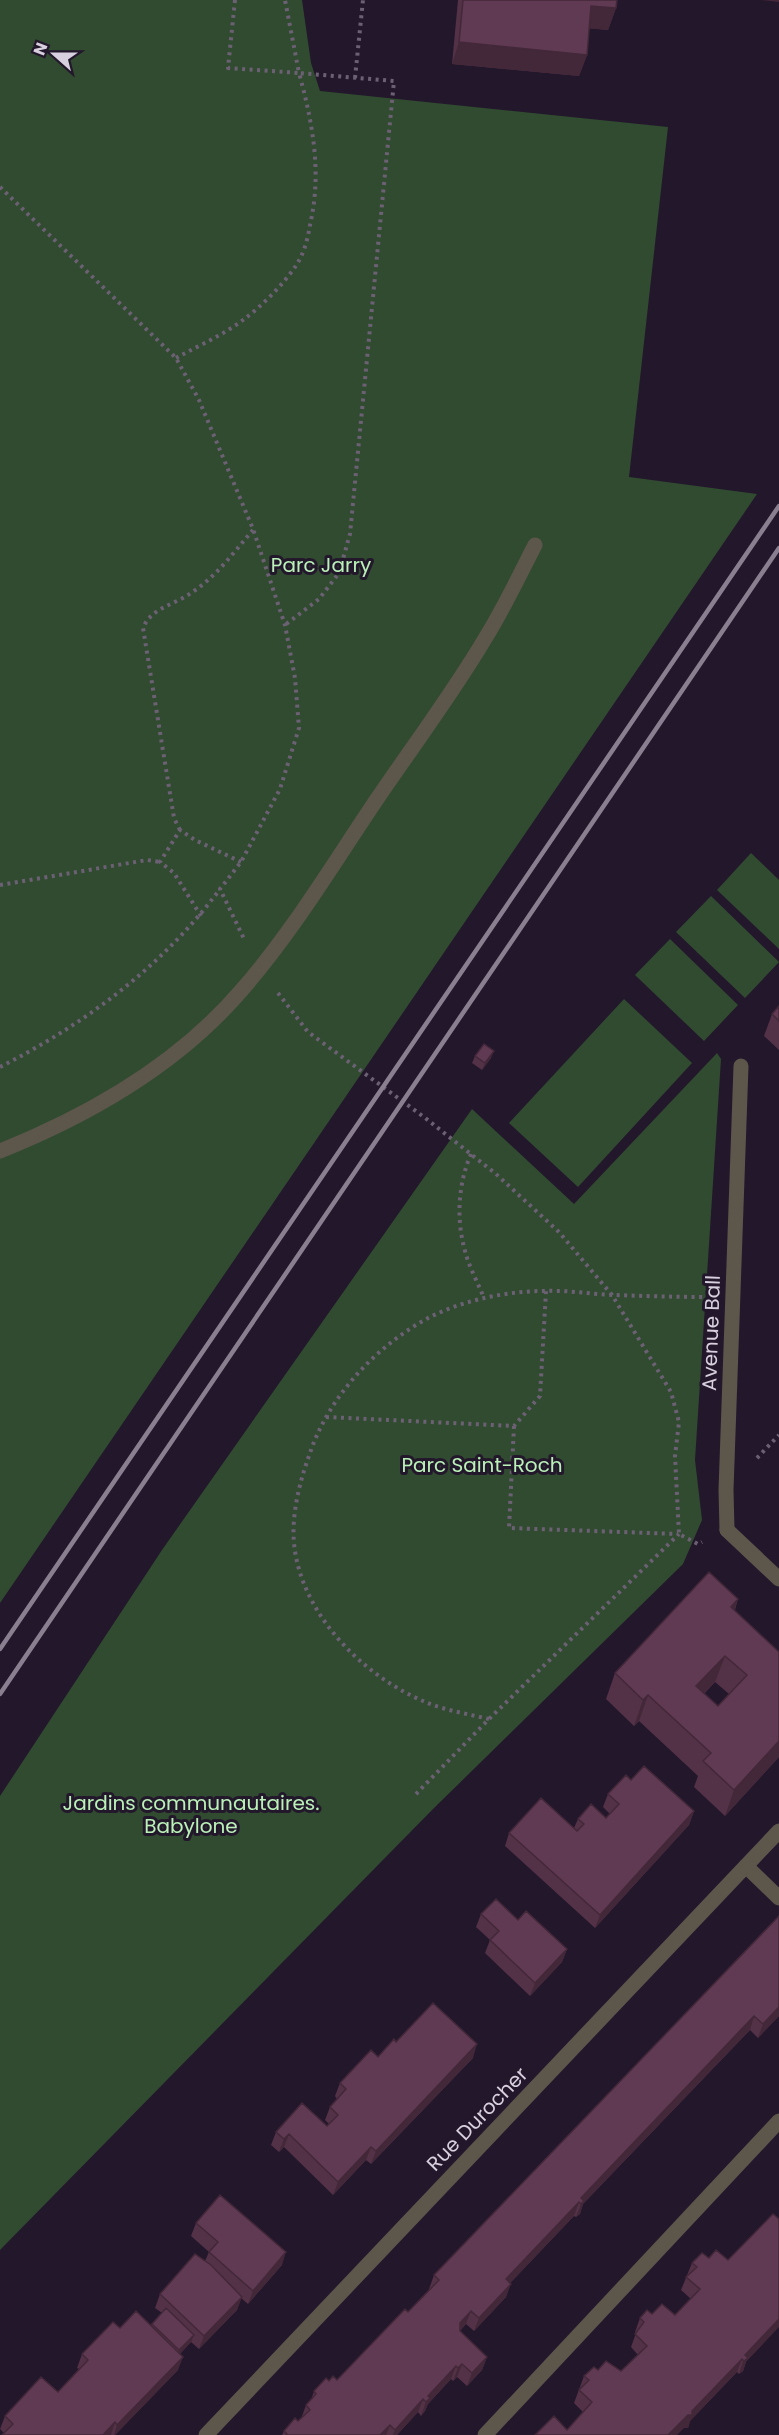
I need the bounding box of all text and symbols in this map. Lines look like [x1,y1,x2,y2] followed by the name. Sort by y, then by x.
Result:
[24,24,84,84] north arrow
[28,39,53,59] text: N
[271,551,371,579] park label: Parc Jarry
[695,1275,727,1391] street label: Avenue Ball
[401,1451,563,1479] park label: Parc Saint-Roch
[63,1789,319,1840] park label: Jardins communautaires. Babylone
[420,2061,534,2177] street label: Rue Durocher

